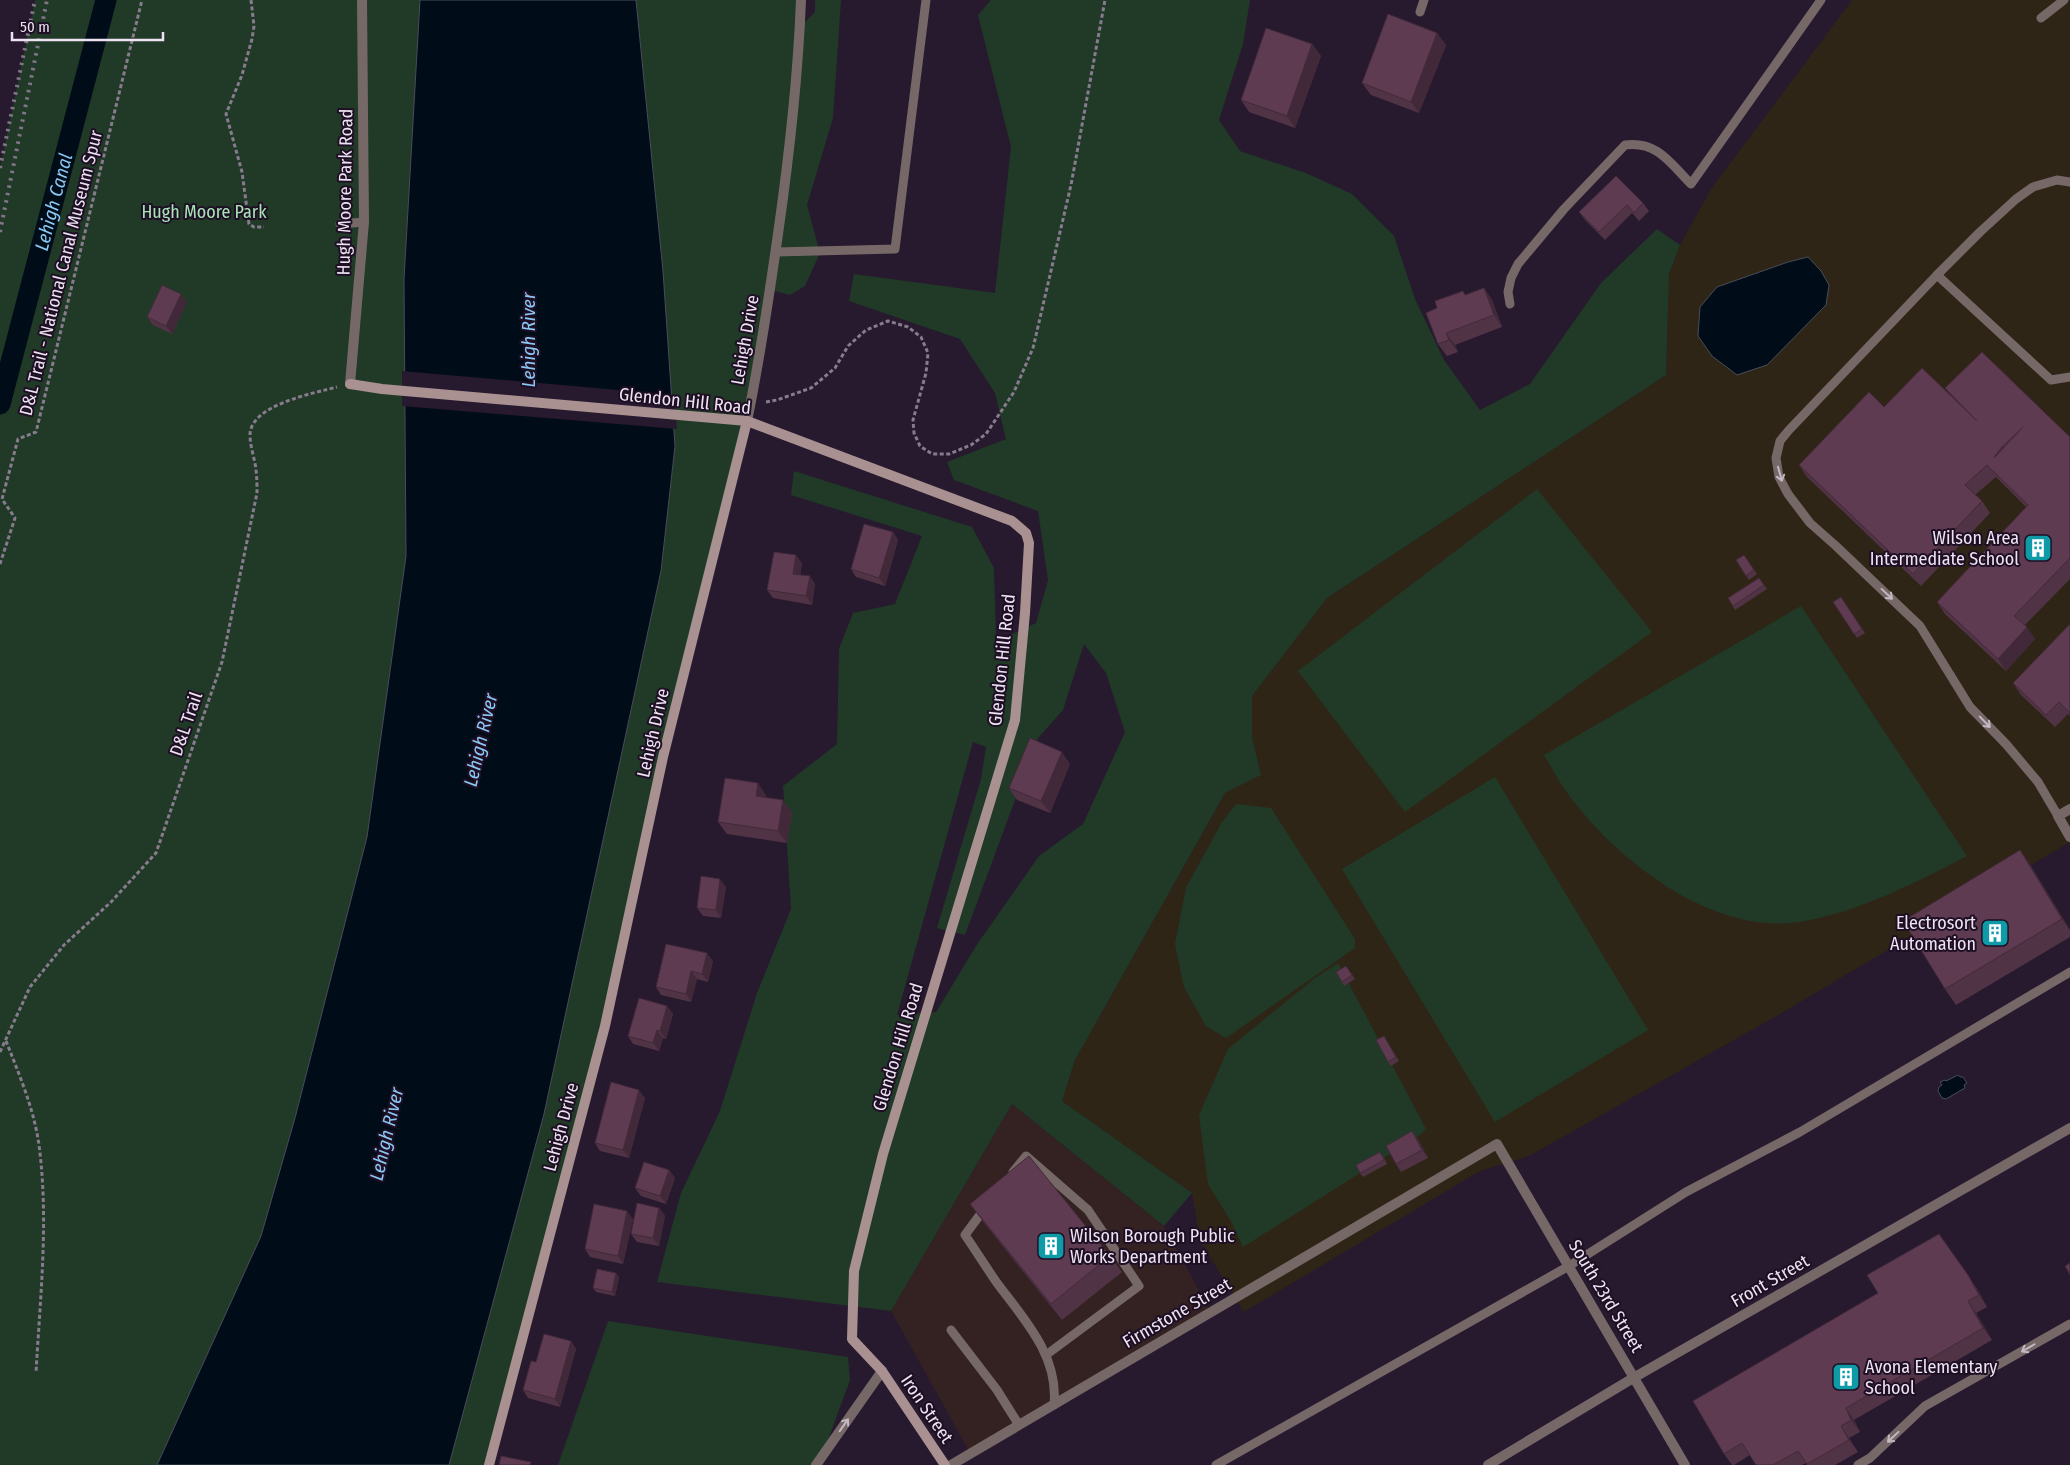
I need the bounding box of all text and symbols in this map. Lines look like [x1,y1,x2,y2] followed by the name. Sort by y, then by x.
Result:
[12,10,164,42] scale bar
[20,18,50,36] text: 50 m
[333,108,357,276] street label: Hugh Moore Park Road
[15,127,107,418] street label: D&L Trail - National Canal Museum Spur
[30,151,77,253] water label: Lehigh Canal
[141,201,267,223] park label: Hugh Moore Park
[517,291,540,387] water label: Lehigh River
[726,293,764,387] street label: Lehigh Drive
[618,383,752,419] street label: Glendon Hill Road
[1775,466,1785,482] one-way arrow
[1870,527,2019,570] place label: Wilson Area Intermediate School
[2023,533,2053,563] building icon: Wilson Area Intermediate School
[1881,588,1893,600] one-way arrow
[984,593,1020,727] street label: Glendon Hill Road
[632,686,674,780] street label: Lehigh Drive
[165,689,207,759] street label: D&L Trail
[459,690,503,789] water label: Lehigh River
[1979,716,1991,729] one-way arrow
[1890,912,1976,955] place label: Electrosort Automation
[1980,918,2010,948] building icon: Electrosort Automation
[868,980,928,1114] street label: Glendon Hill Road
[539,1080,583,1174] street label: Lehigh Drive
[365,1084,409,1183] water label: Lehigh River
[1070,1225,1235,1268] place label: Wilson Borough Public Works Department
[1036,1231,1066,1261] building icon: Wilson Borough Public Works Department
[1564,1236,1648,1356] street label: South 23rd Street
[1727,1250,1813,1312] street label: Front Street
[1119,1273,1235,1353] street label: Firmstone Street
[2020,1343,2035,1353] one-way arrow
[1865,1356,1997,1399] place label: Avona Elementary School
[1831,1362,1861,1392] building icon: Avona Elementary School
[896,1371,958,1448] street label: Iron Street
[839,1418,849,1432] one-way arrow
[1886,1431,1899,1443] one-way arrow

